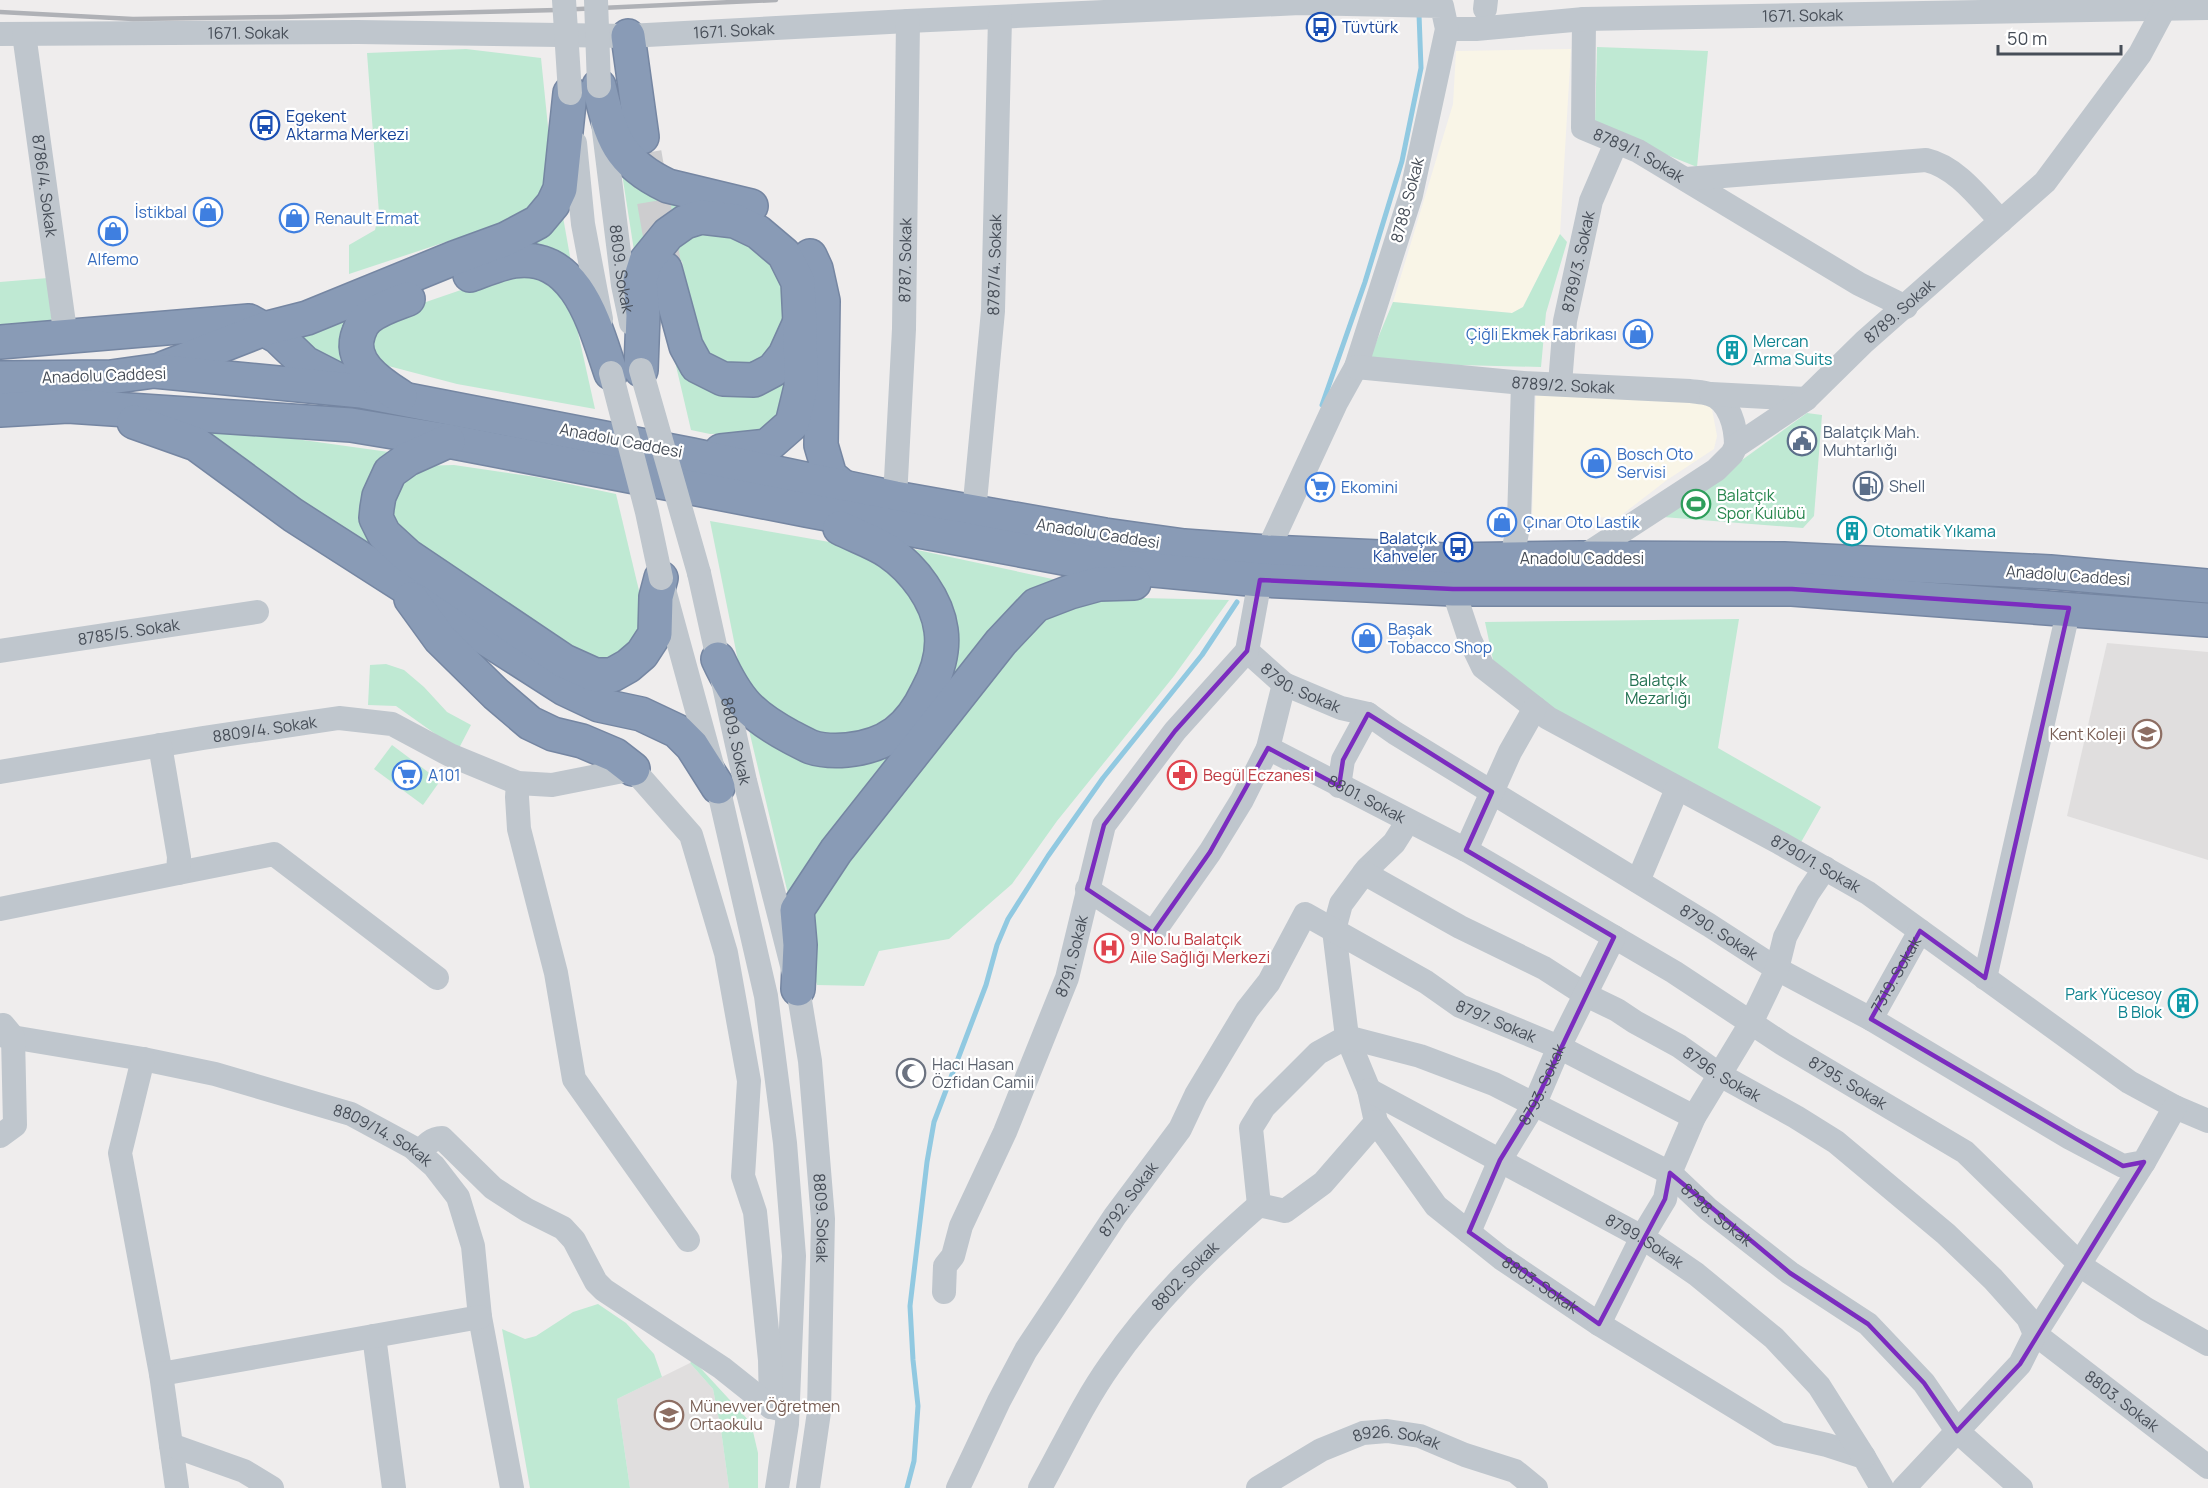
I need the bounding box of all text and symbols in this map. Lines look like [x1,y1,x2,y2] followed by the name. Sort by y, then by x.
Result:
[1762,3,1844,27] street label: 1671. Sokak
[1305,11,1337,43] bus stop icon: Tüvtürk
[1342,16,1399,38] place label: Tüvtürk
[693,17,776,43] street label: 1671. Sokak
[1998,18,2121,56] scale bar
[207,21,290,44] street label: 1671. Sokak
[2007,26,2047,50] text: 50 m
[286,105,409,145] place label: Egekent Aktarma Merkezi
[249,109,281,141] bus stop icon: Egekent Aktarma Merkezi
[1590,123,1689,188] street label: 8789/1. Sokak
[27,133,63,239] street label: 8786/4. Sokak
[1385,154,1429,245] street label: 8788. Sokak
[192,196,224,228] shop icon: İstikbal
[135,201,187,223] place label: İstikbal
[278,202,310,234] shop icon: Renault Ermat
[315,207,419,229] place label: Renault Ermat
[1556,208,1600,314] street label: 8789/3. Sokak
[982,213,1006,316] street label: 8787/4. Sokak
[97,215,129,247] shop icon: Alfemo
[893,217,916,303] street label: 8787. Sokak
[605,223,640,316] street label: 8809. Sokak
[87,248,139,270] place label: Alfemo
[1859,273,1940,348] street label: 8789. Sokak
[1622,318,1654,350] shop icon: Çiğli Ekmek Fabrikası
[1466,323,1617,345] place label: Çiğli Ekmek Fabrikası
[1753,330,1832,370] place label: Mercan Arma Suits
[1716,334,1748,366] building icon: Mercan Arma Suits
[41,362,167,388] street label: Anadolu Caddesi
[1511,371,1616,398] street label: 8789/2. Sokak
[558,417,684,463] street label: Anadolu Caddesi
[1823,421,1920,461] place label: Balatçık Mah. Muhtarlığı
[1786,425,1818,457] public building icon: Balatçık Mah. Muhtarlığı
[1617,443,1693,483] place label: Bosch Oto Servisi
[1580,447,1612,479] shop icon: Bosch Oto Servisi
[1852,470,1884,502] fuel station icon: Shell
[1304,471,1336,503] supermarket icon: Ekomini
[1889,475,1925,497] place label: Shell
[1341,476,1398,498] place label: Ekomini
[1717,484,1805,524] place label: Balatçık Spor Kulübü
[1680,488,1712,520] sports icon: Balatçık Spor Kulübü
[1486,506,1518,538] shop icon: Çınar Oto Lastik
[1523,511,1640,533] place label: Çınar Oto Lastik
[1035,512,1161,554] street label: Anadolu Caddesi
[1836,515,1868,547] building icon: Otomatik Yıkama
[1873,520,1996,542] place label: Otomatik Yıkama
[1373,527,1438,567] place label: Balatçık Kahveler
[1442,531,1474,563] bus stop icon: Balatçık Kahveler
[1520,547,1644,569] street label: Anadolu Caddesi
[2005,560,2131,590] street label: Anadolu Caddesi
[76,613,182,650] street label: 8785/5. Sokak
[1388,618,1492,658] place label: Başak Tobacco Shop
[1351,622,1383,654] shop icon: Başak Tobacco Shop
[1256,657,1345,718] street label: 8790. Sokak
[1625,669,1691,709] park label: Balatçık Mezarlığı
[716,695,757,788] street label: 8809. Sokak
[211,710,319,747] street label: 8809/4. Sokak
[2131,718,2163,750] school or university icon: Kent Koleji
[2050,723,2126,745] place label: Kent Koleji
[391,759,423,791] supermarket icon: A101
[1166,759,1198,791] pharmacy icon: Begül Eczanesi
[428,764,460,786] place label: A101
[1203,764,1314,786] place label: Begül Eczanesi
[1324,770,1411,829] street label: 8801. Sokak
[1767,829,1866,898] street label: 8790/1. Sokak
[1676,899,1763,965] street label: 8790. Sokak
[1049,912,1093,1000] street label: 8791. Sokak
[1130,928,1270,968] place label: 9 No.lu Balatçık Aile Sağlığı Merkezi
[1866,931,1926,1017] street label: 7319. Sokak
[1093,932,1125,964] hospital icon: 9 No.lu Balatçık Aile Sağlığı Merkezi
[2065,983,2163,1023] place label: Park Yücesoy B Blok
[2167,987,2199,1019] building icon: Park Yücesoy B Blok
[1452,994,1541,1048] street label: 8797. Sokak
[1513,1039,1571,1129] street label: 8793. Sokak
[1678,1041,1766,1107] street label: 8796. Sokak
[1805,1051,1892,1115] street label: 8795. Sokak
[932,1053,1034,1093] place label: Hacı Hasan Özfidan Camii
[895,1057,927,1089] mosque icon: Hacı Hasan Özfidan Camii
[331,1098,438,1172] street label: 8809/14. Sokak
[1093,1156,1163,1241] street label: 8792. Sokak
[808,1172,834,1264] street label: 8809. Sokak
[1676,1178,1758,1252] street label: 8798. Sokak
[1601,1208,1689,1274] street label: 8799. Sokak
[1146,1236,1224,1315] street label: 8802. Sokak
[1498,1251,1584,1319] street label: 8803. Sokak
[2080,1365,2165,1437] street label: 8803. Sokak
[690,1395,840,1435] place label: Münevver Öğretmen Ortaokulu
[653,1399,685,1431] school or university icon: Münevver Öğretmen Ortaokulu
[1349,1420,1445,1455] street label: 8926. Sokak

